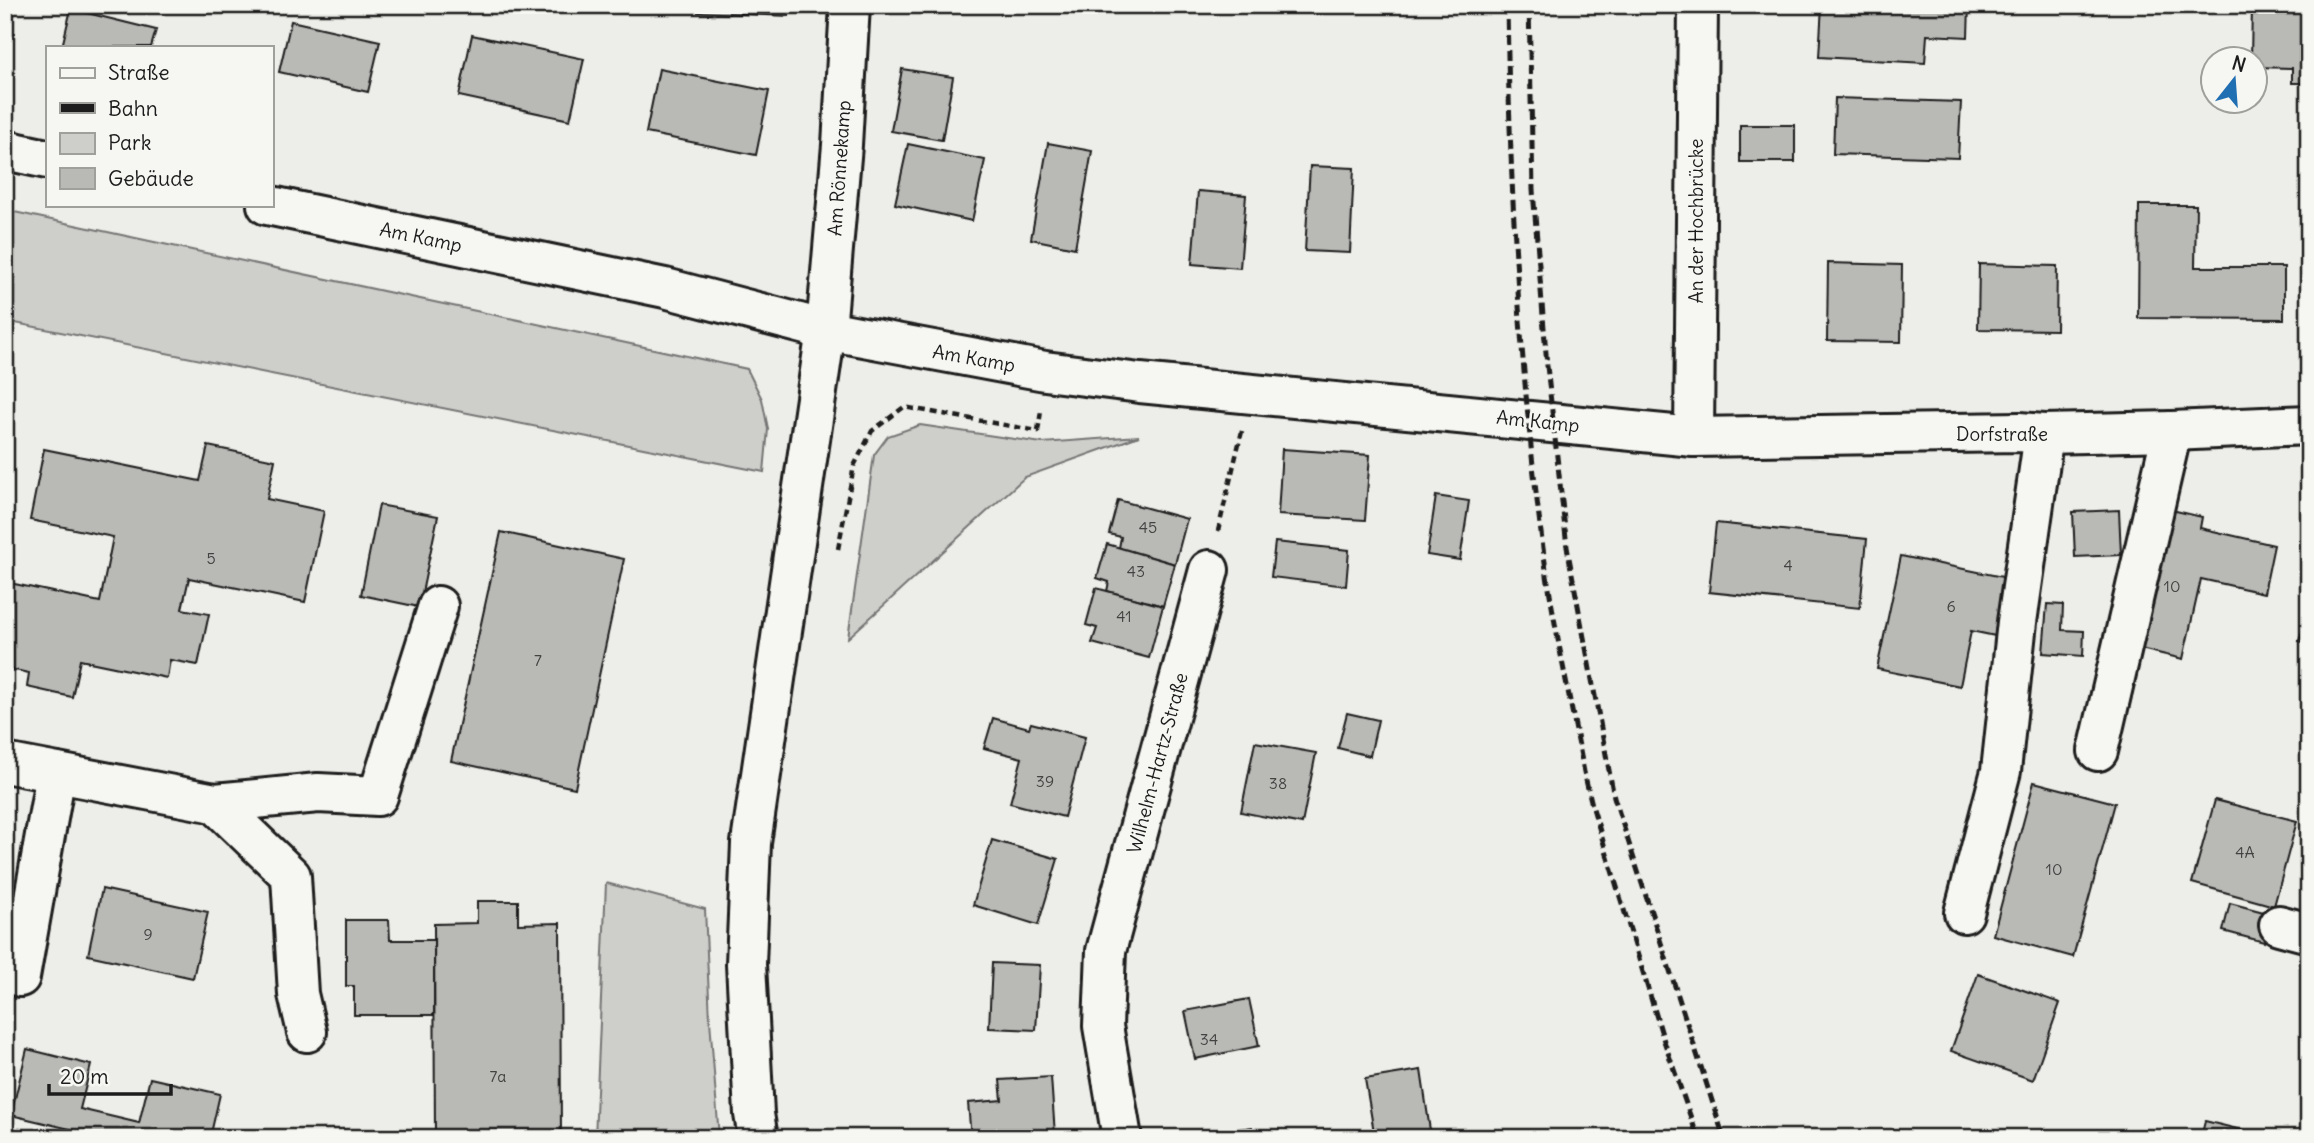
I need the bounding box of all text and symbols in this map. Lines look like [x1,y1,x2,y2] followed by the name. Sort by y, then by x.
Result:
[46,46,273,206] legend
[2198,46,2268,116] north arrow
[2229,50,2249,77] text: N
[108,59,169,86] text: Straße
[108,95,158,122] text: Bahn
[822,99,856,237] street label: Am Rönnekamp
[108,129,151,156] text: Park
[1684,139,1708,303] street label: An der Hochbrücke
[108,165,194,192] text: Gebäude
[378,217,464,257] street label: Am Kamp
[931,339,1017,377] street label: Am Kamp
[1495,405,1581,437] street label: Am Kamp
[1956,422,2048,446] street label: Dorfstraße
[1139,517,1157,537] house number: 45
[206,548,216,568] house number: 5
[1783,555,1793,575] house number: 4
[1127,561,1145,581] house number: 43
[2164,576,2180,596] house number: 10
[1946,596,1956,616] house number: 6
[1116,606,1132,626] house number: 41
[534,650,542,670] house number: 7
[1121,670,1193,856] street label: Wilhelm-Hartz-Straße
[1036,771,1054,791] house number: 39
[1269,773,1287,793] house number: 38
[2235,842,2255,862] house number: 4A
[2046,859,2062,879] house number: 10
[143,924,153,944] house number: 9
[1200,1029,1218,1049] house number: 34
[49,1052,172,1096] scale bar
[60,1063,109,1090] text: 20 m
[490,1066,506,1086] house number: 7a

